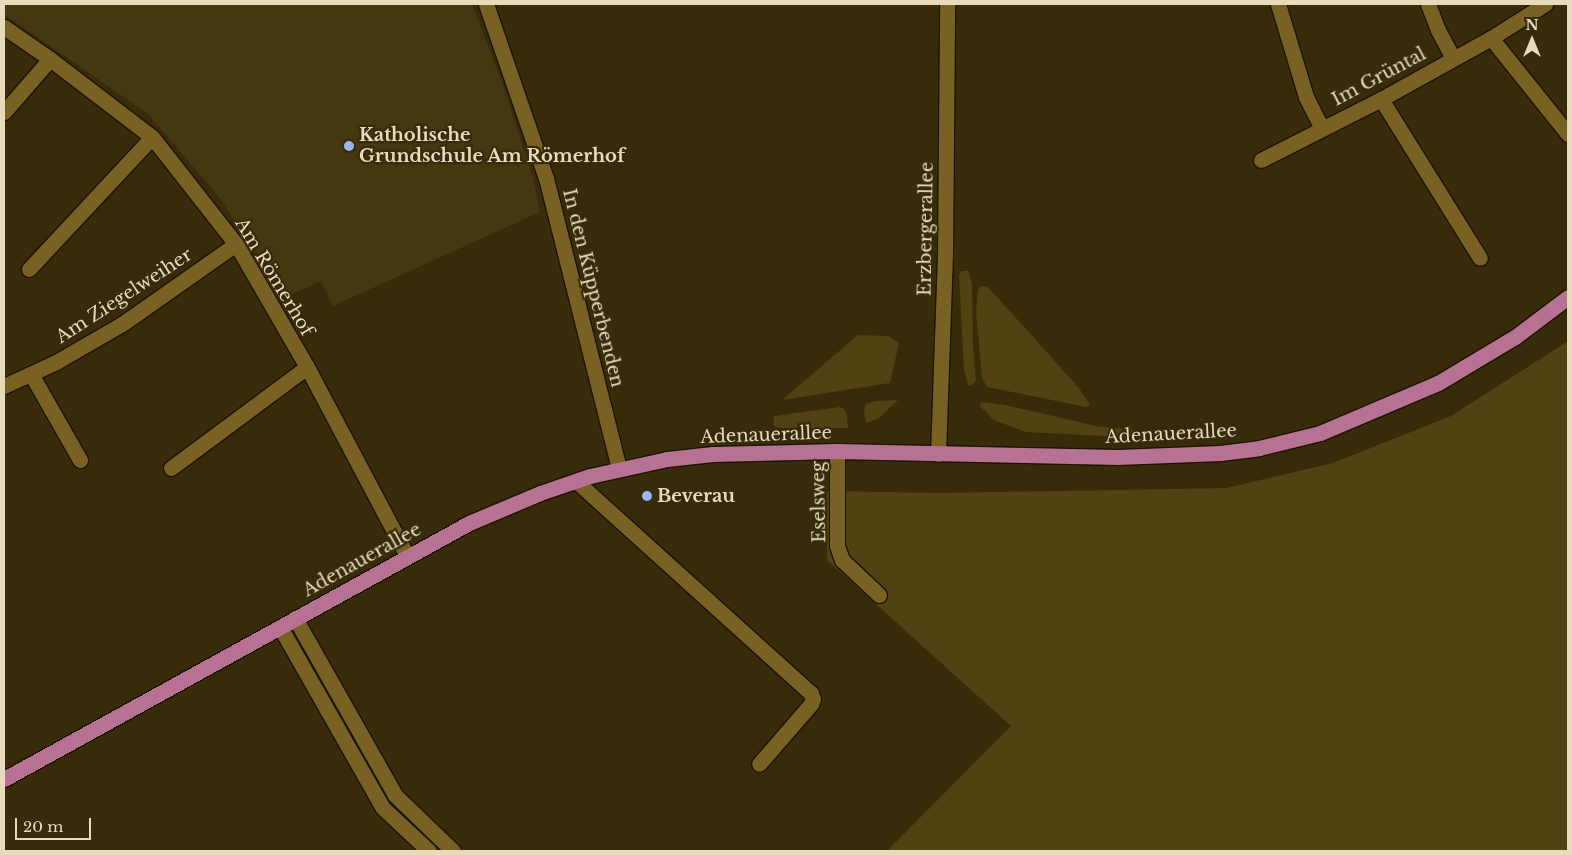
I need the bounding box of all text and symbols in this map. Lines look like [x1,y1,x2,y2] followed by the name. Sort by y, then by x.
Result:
[1507,15,1557,65] north arrow
[1525,16,1539,34] text: N
[1328,43,1430,111] street label: Im Grüntal
[359,125,626,168] place label: Katholische Grundschule Am Römerhof
[343,140,355,152] marker: Katholische Grundschule Am Römerhof
[914,162,938,296] street label: Erzbergerallee
[558,187,628,389] street label: In den Küpperbenden
[230,214,318,340] street label: Am Römerhof
[52,244,196,348] street label: Am Ziegelweiher
[1105,420,1237,448] street label: Adenauerallee
[700,422,832,448] street label: Adenauerallee
[807,461,831,543] street label: Eselsweg
[657,485,735,507] place label: Beverau
[641,490,653,502] marker: Beverau
[299,519,425,601] street label: Adenauerallee
[18,808,94,840] scale bar
[23,817,63,836] text: 20 m

